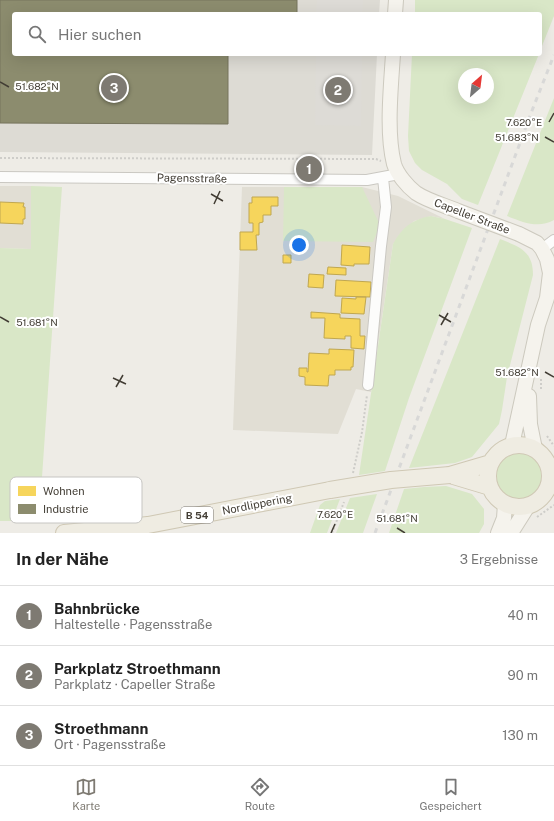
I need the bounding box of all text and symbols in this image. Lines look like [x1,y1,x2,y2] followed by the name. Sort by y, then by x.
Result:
[12,12,542,56] search box
[26,23,48,45] icon: search
[58,26,141,43] text: Hier suchen
[458,68,494,104] north arrow
[101,73,127,103] pin: 3
[325,75,351,105] pin: 2
[15,80,59,92] text: 51.682°N
[506,116,542,128] text: 7.620°E
[495,131,539,143] text: 51.683°N
[296,154,322,184] pin: 1
[157,171,227,185] street label: Pagensstraße
[432,196,512,236] street label: Capeller Straße
[289,235,309,255] your location
[16,316,58,328] text: 51.681°N
[495,366,539,378] text: 51.682°N
[10,477,142,523] legend
[43,485,84,497] text: Wohnen
[221,491,293,517] street label: Nordlippering
[43,503,88,515] text: Industrie
[181,507,213,523] road number: B 54
[317,508,353,520] text: 7.620°E
[376,512,418,524] text: 51.681°N
[16,549,109,569] text: In der Nähe
[460,552,538,567] text: 3 Ergebnisse
[54,600,140,617] text: Bahnbrücke
[26,608,32,623] text: 1
[507,608,538,623] text: 40 m
[54,617,212,632] text: Haltestelle · Pagensstraße
[54,660,221,677] text: Parkplatz Stroethmann
[25,668,33,683] text: 2
[508,668,538,683] text: 90 m
[54,677,215,692] text: Parkplatz · Capeller Straße
[54,720,148,737] text: Stroethmann
[25,728,33,743] text: 3
[502,728,538,743] text: 130 m
[54,737,166,752] text: Ort · Pagensstraße
[72,776,100,812] tab: Karte
[245,776,275,812] tab: Route
[420,776,482,812] tab: Gespeichert

